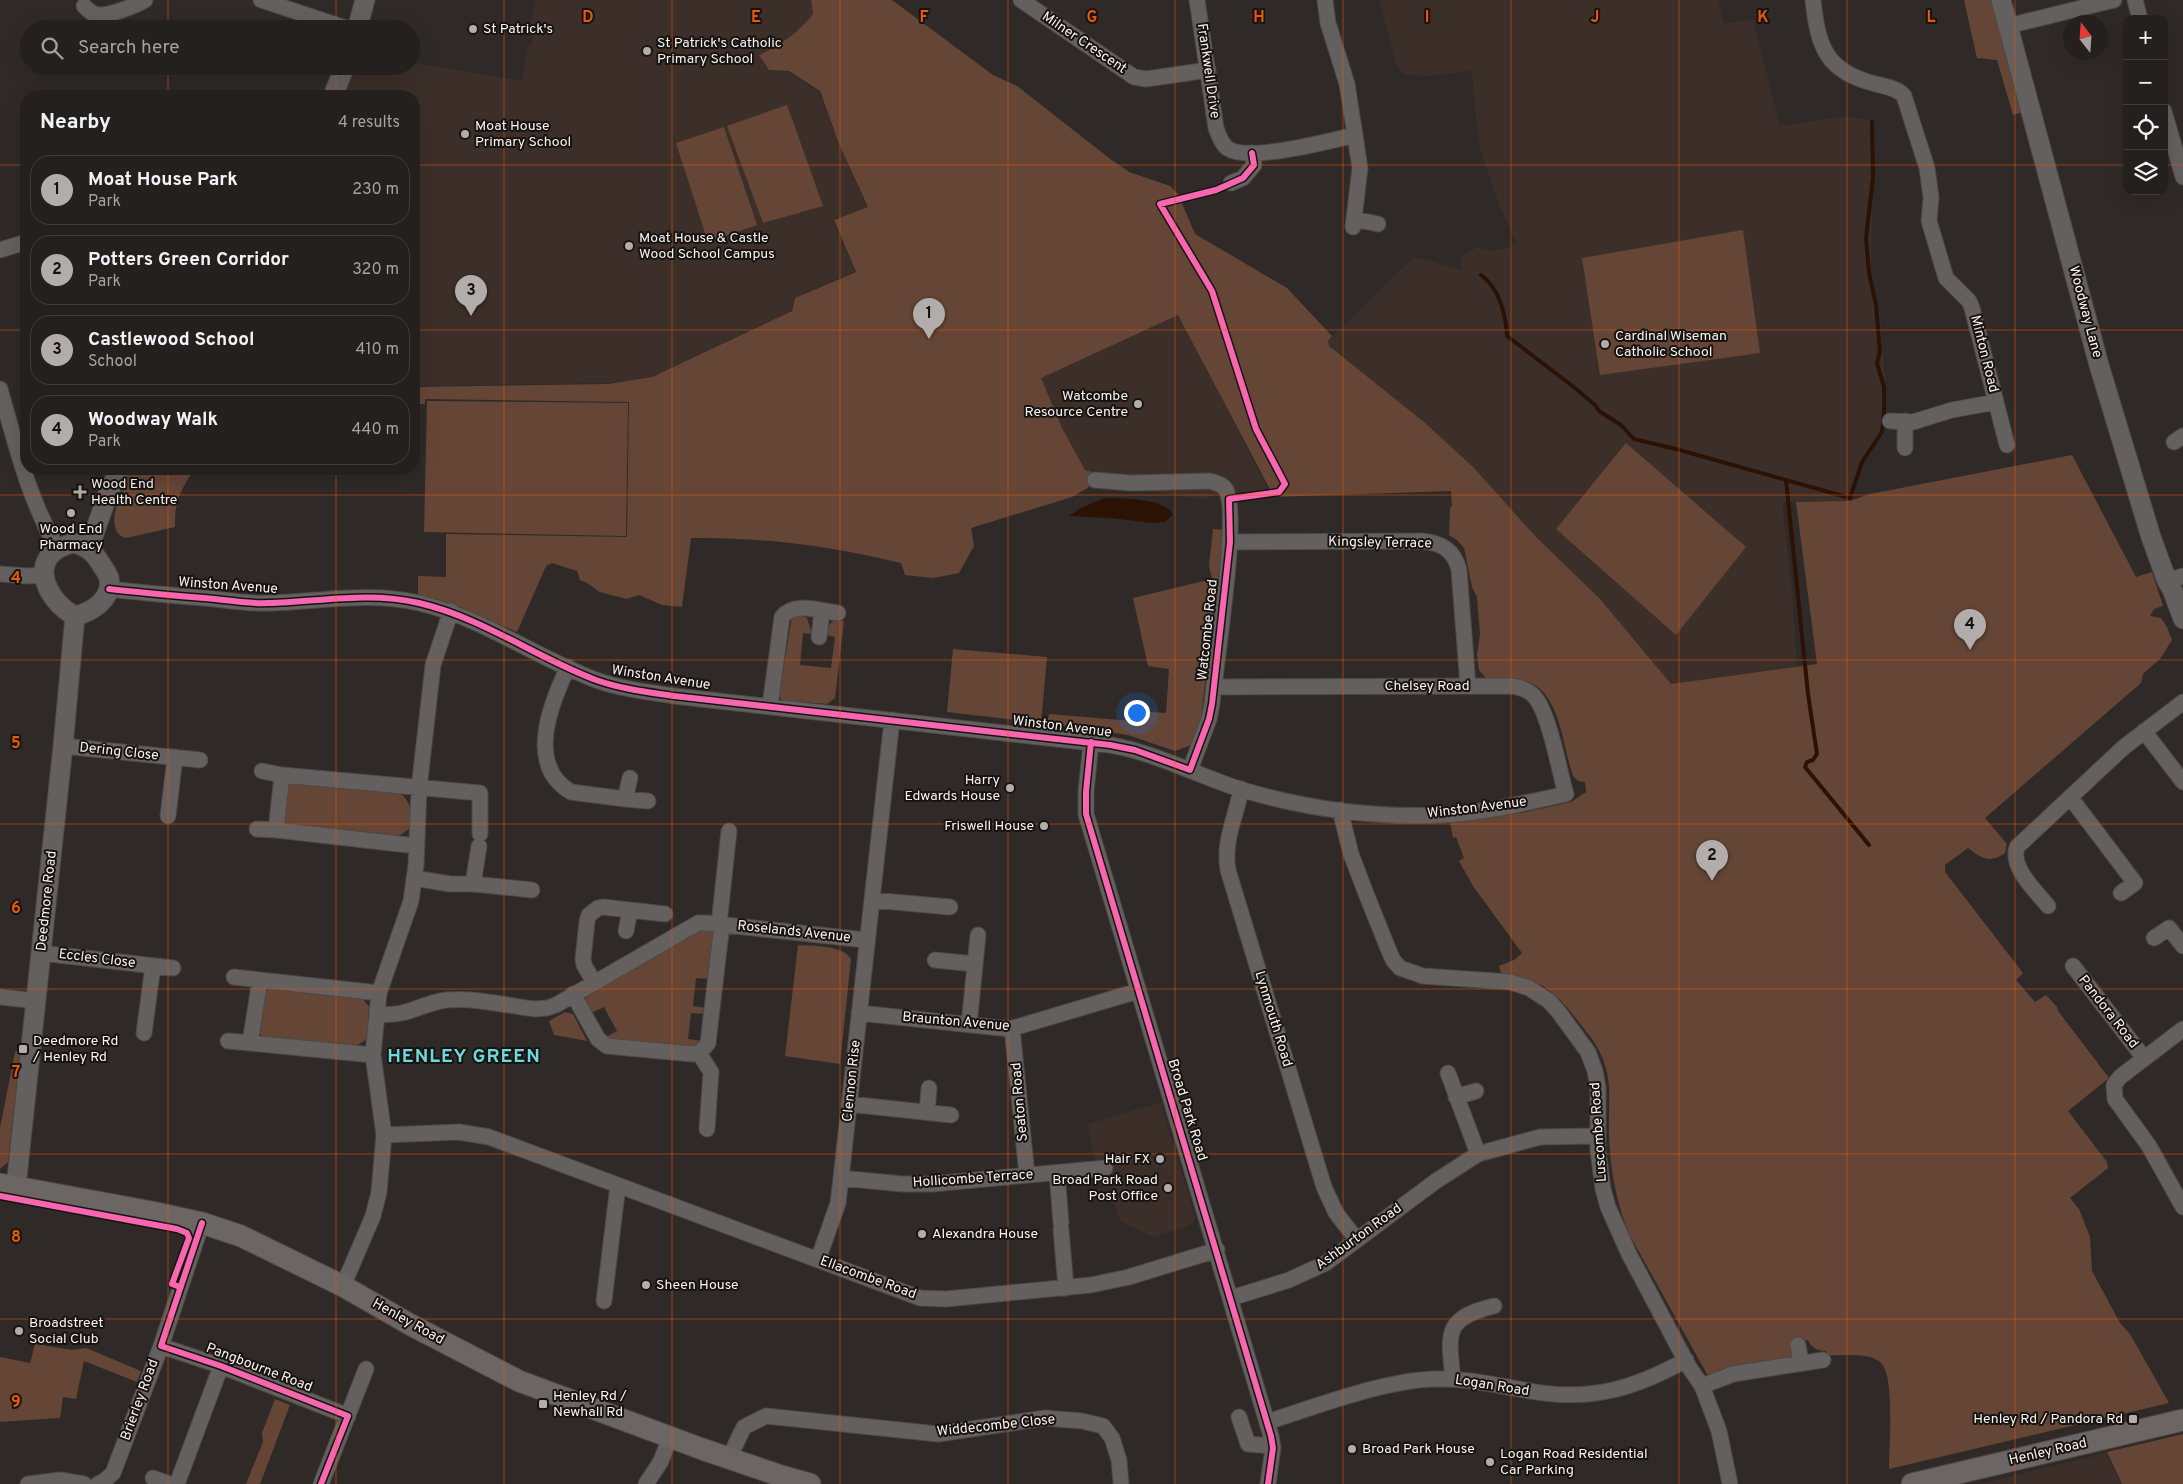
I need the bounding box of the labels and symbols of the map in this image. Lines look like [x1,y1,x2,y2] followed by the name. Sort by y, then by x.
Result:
[582,8,594,28] text: D
[751,8,761,28] text: E
[919,8,929,28] text: F
[1038,8,1130,78] street label: Milner Crescent
[1087,8,1097,28] text: G
[1253,8,1265,28] text: H
[1425,8,1429,28] text: I
[1591,8,1599,28] text: J
[1757,8,1769,28] text: K
[1926,8,1936,28] text: L
[2063,15,2108,60] north arrow
[483,21,553,38] place label: St Patrick's
[1193,22,1223,120] street label: Frankwell Drive
[467,23,479,35] marker: St Patrick's
[657,35,782,68] place label: St Patrick's Catholic Primary School
[641,45,653,57] marker: St Patrick's Catholic Primary School
[475,118,571,151] place label: Moat House Primary School
[459,128,471,140] marker: Moat House Primary School
[639,230,775,263] place label: Moat House & Castle Wood School Campus
[623,240,635,252] marker: Moat House & Castle Wood School Campus
[2065,264,2105,360] street label: Woodway Lane
[455,275,487,316] pin: 3
[913,298,945,339] pin: 1
[1966,314,2002,394] street label: Minton Road
[1615,328,1727,361] place label: Cardinal Wiseman Catholic School
[1599,338,1611,350] marker: Cardinal Wiseman Catholic School
[1025,388,1128,421] place label: Watcombe Resource Centre
[1132,398,1144,410] marker: Watcombe Resource Centre
[91,476,177,509] place label: Wood End Health Centre
[73,485,87,499] marker: Wood End Health Centre
[65,507,77,519] marker: Wood End Pharmacy
[39,521,103,554] place label: Wood End Pharmacy
[1328,534,1432,552] street label: Kingsley Terrace
[11,569,21,589] text: 4
[178,574,278,598] street label: Winston Avenue
[1194,579,1222,681] street label: Watcombe Road
[1954,609,1986,650] pin: 4
[610,662,712,694] street label: Winston Avenue
[1384,678,1470,695] street label: Chelsey Road
[1124,700,1150,726] your location
[1011,712,1113,742] street label: Winston Avenue
[11,734,21,754] text: 5
[79,739,159,765] street label: Dering Close
[905,772,1000,805] place label: Harry Edwards House
[1004,782,1016,794] marker: Harry Edwards House
[1426,793,1528,823] street label: Winston Avenue
[944,818,1034,835] place label: Friswell House
[1038,820,1050,832] marker: Friswell House
[1696,840,1728,881] pin: 2
[33,850,61,952] street label: Deedmore Road
[11,899,21,919] text: 6
[736,918,852,946] street label: Roselands Avenue
[58,946,136,972] street label: Eccles Close
[1250,969,1296,1069] street label: Lynmouth Road
[2074,972,2142,1052] street label: Pandora Road
[902,1009,1010,1035] street label: Braunton Avenue
[32,1033,118,1066] place label: Deedmore Rd / Henley Rd
[839,1039,865,1123] street label: Clennon Rise
[17,1043,29,1055] marker: Deedmore Rd / Henley Rd
[387,1045,541,1069] district label: HENLEY GREEN
[1163,1057,1211,1163] street label: Broad Park Road
[1008,1062,1032,1142] street label: Seaton Road
[12,1063,20,1083] text: 7
[1587,1081,1611,1183] street label: Luscombe Road
[1105,1151,1150,1168] place label: Hair FX
[1154,1153,1166,1165] marker: Hair FX
[912,1166,1034,1192] street label: Hollicombe Terrace
[1052,1172,1158,1205] place label: Broad Park Road Post Office
[1162,1182,1174,1194] marker: Broad Park Road Post Office
[1313,1200,1405,1274] street label: Ashburton Road
[932,1226,1038,1243] place label: Alexandra House
[11,1228,21,1248] text: 8
[916,1228,928,1240] marker: Alexandra House
[817,1253,919,1303] street label: Ellacombe Road
[656,1277,739,1294] place label: Sheen House
[640,1279,652,1291] marker: Sheen House
[369,1295,447,1349] street label: Henley Road
[29,1315,103,1348] place label: Broadstreet Social Club
[13,1325,25,1337] marker: Broadstreet Social Club
[203,1340,315,1396] street label: Pangbourne Road
[117,1357,163,1443] street label: Brierley Road
[1454,1372,1530,1400] street label: Logan Road
[553,1388,627,1421] place label: Henley Rd / Newhall Rd
[11,1393,21,1413] text: 9
[537,1398,549,1410] marker: Henley Rd / Newhall Rd
[936,1411,1056,1441] street label: Widdecombe Close
[1973,1411,2123,1428] place label: Henley Rd / Pandora Rd
[2127,1413,2139,1425] marker: Henley Rd / Pandora Rd
[2007,1435,2089,1469] street label: Henley Road
[1362,1441,1475,1458] place label: Broad Park House
[1346,1443,1358,1455] marker: Broad Park House
[1500,1446,1648,1479] place label: Logan Road Residential Car Parking
[1484,1456,1496,1468] marker: Logan Road Residential Car Parking

